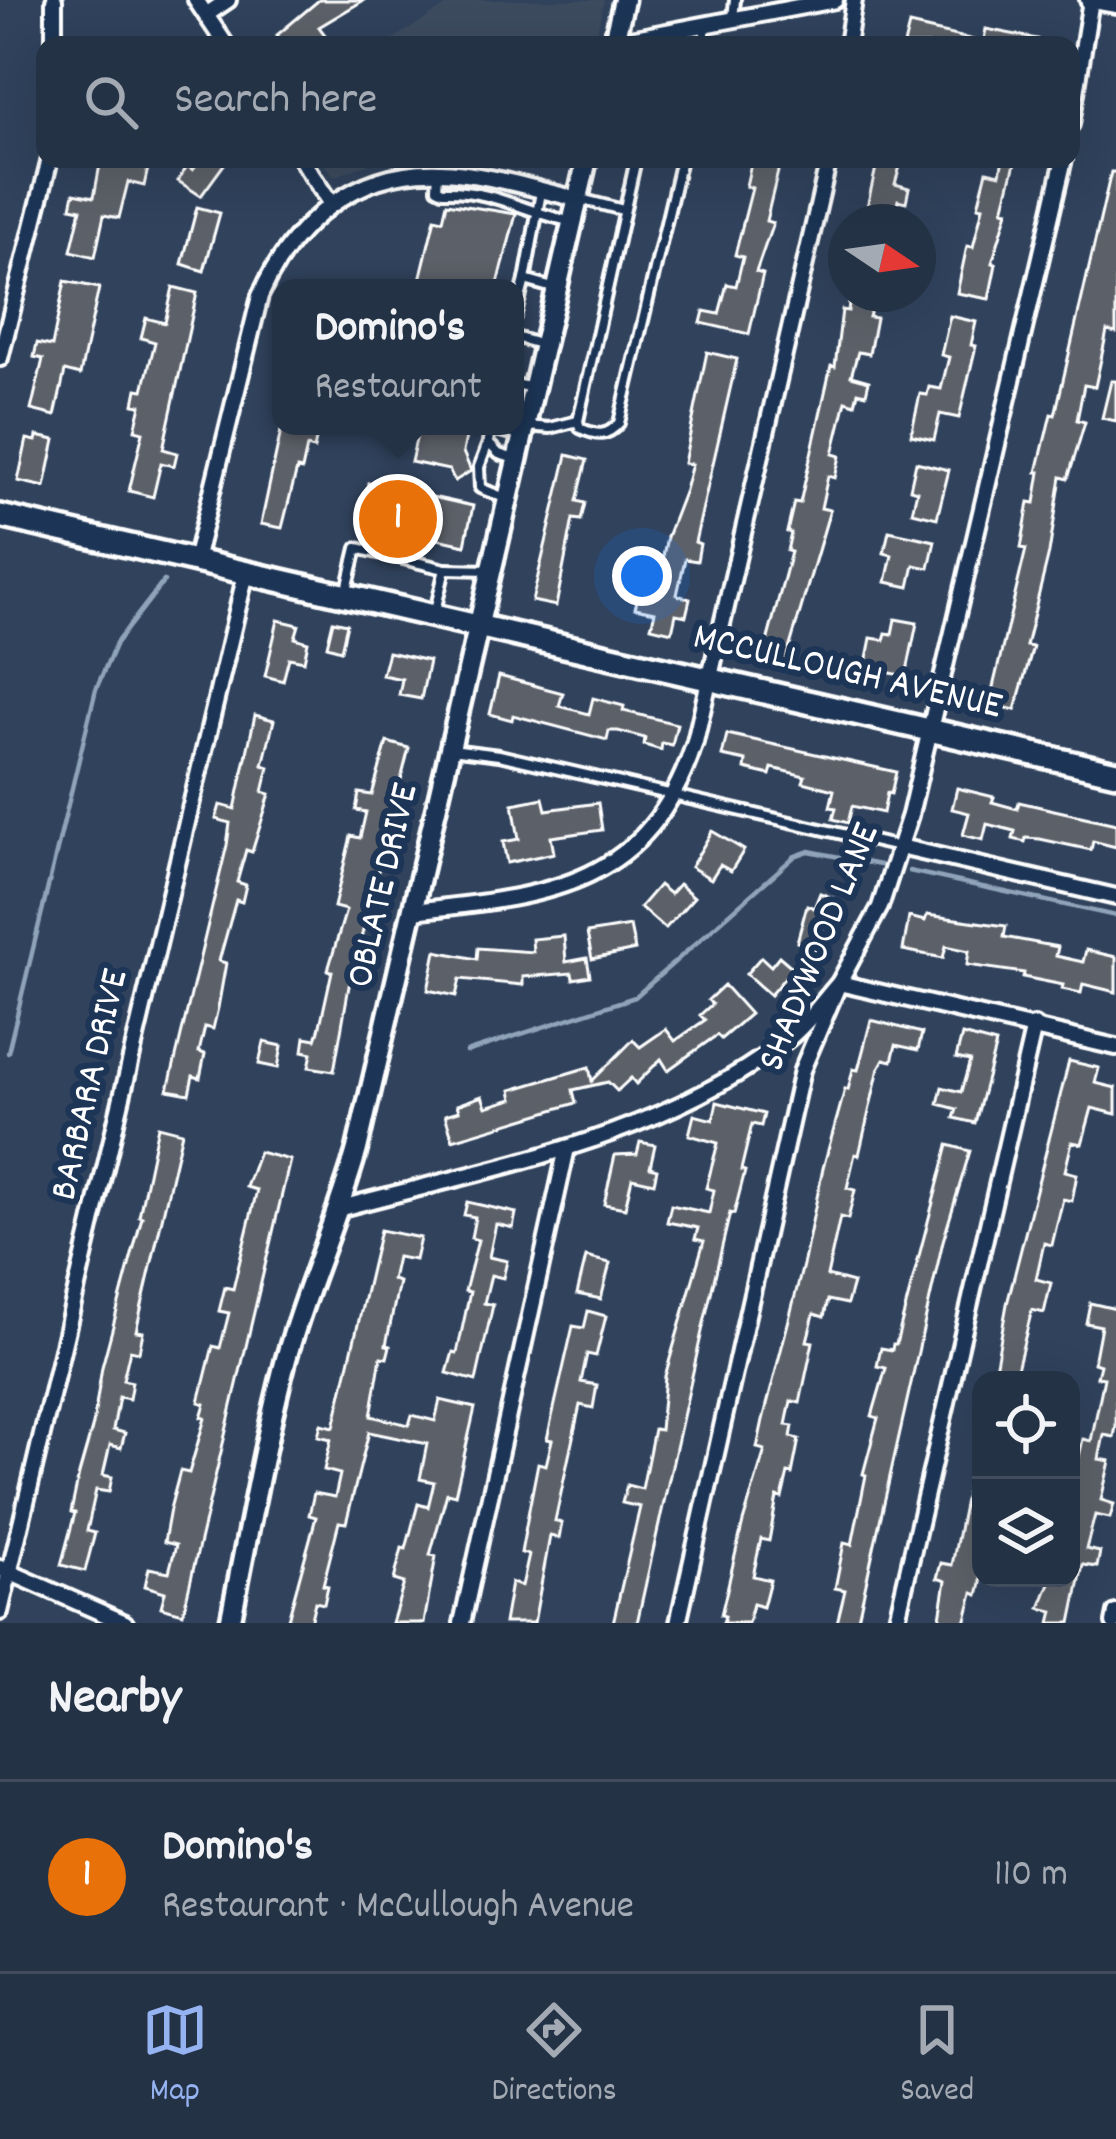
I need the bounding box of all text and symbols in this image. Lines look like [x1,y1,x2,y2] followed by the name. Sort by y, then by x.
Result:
[36,36,1080,168] search box
[78,69,144,135] icon: search
[174,70,377,134] text: Search here
[828,204,936,312] north arrow
[272,279,524,435] popup
[314,298,465,362] text: Domino's
[314,362,482,417] text: Restaurant
[359,474,437,564] pin: 1
[612,546,672,606] your location
[687,612,1007,736] street label: MCCULLOUGH AVENUE
[335,778,435,994] street label: OBLATE DRIVE
[746,815,896,1080] street label: SHADYWOOD LANE
[39,964,145,1206] street label: BARBARA DRIVE
[972,1371,1080,1587] map controls
[972,1371,1080,1479] button: locate
[972,1479,1080,1587] button: layers
[48,1665,181,1737] text: Nearby
[162,1817,313,1881] text: Domino's
[83,1849,91,1904] text: 1
[994,1849,1068,1904] text: 110 m
[162,1881,634,1936] text: Restaurant · McCullough Avenue
[142,1997,208,2116] tab: Map
[492,1997,617,2116] tab: Directions
[900,1997,974,2116] tab: Saved

